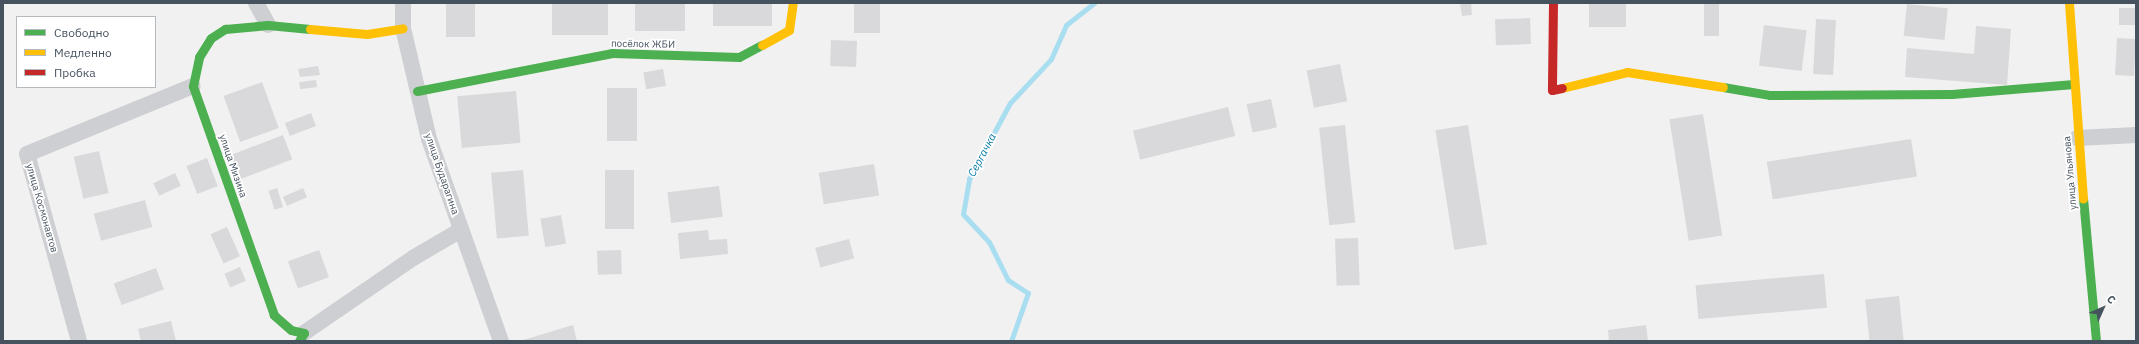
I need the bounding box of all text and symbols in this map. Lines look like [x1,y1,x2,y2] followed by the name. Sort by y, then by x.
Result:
[16,16,156,88] legend
[54,25,109,40] text: Свободно
[611,37,675,51] street label: посёлок ЖБИ
[54,45,112,60] text: Медленно
[54,65,96,80] text: Пробка
[965,131,999,179] water label: Сергачка
[422,132,462,216] street label: улица Бударагина
[217,133,249,199] street label: улица Мизина
[2061,136,2079,210] street label: улица Ульянова
[24,162,60,254] street label: улица Космонавтов
[2083,288,2123,328] north arrow
[2104,292,2119,307] text: С

